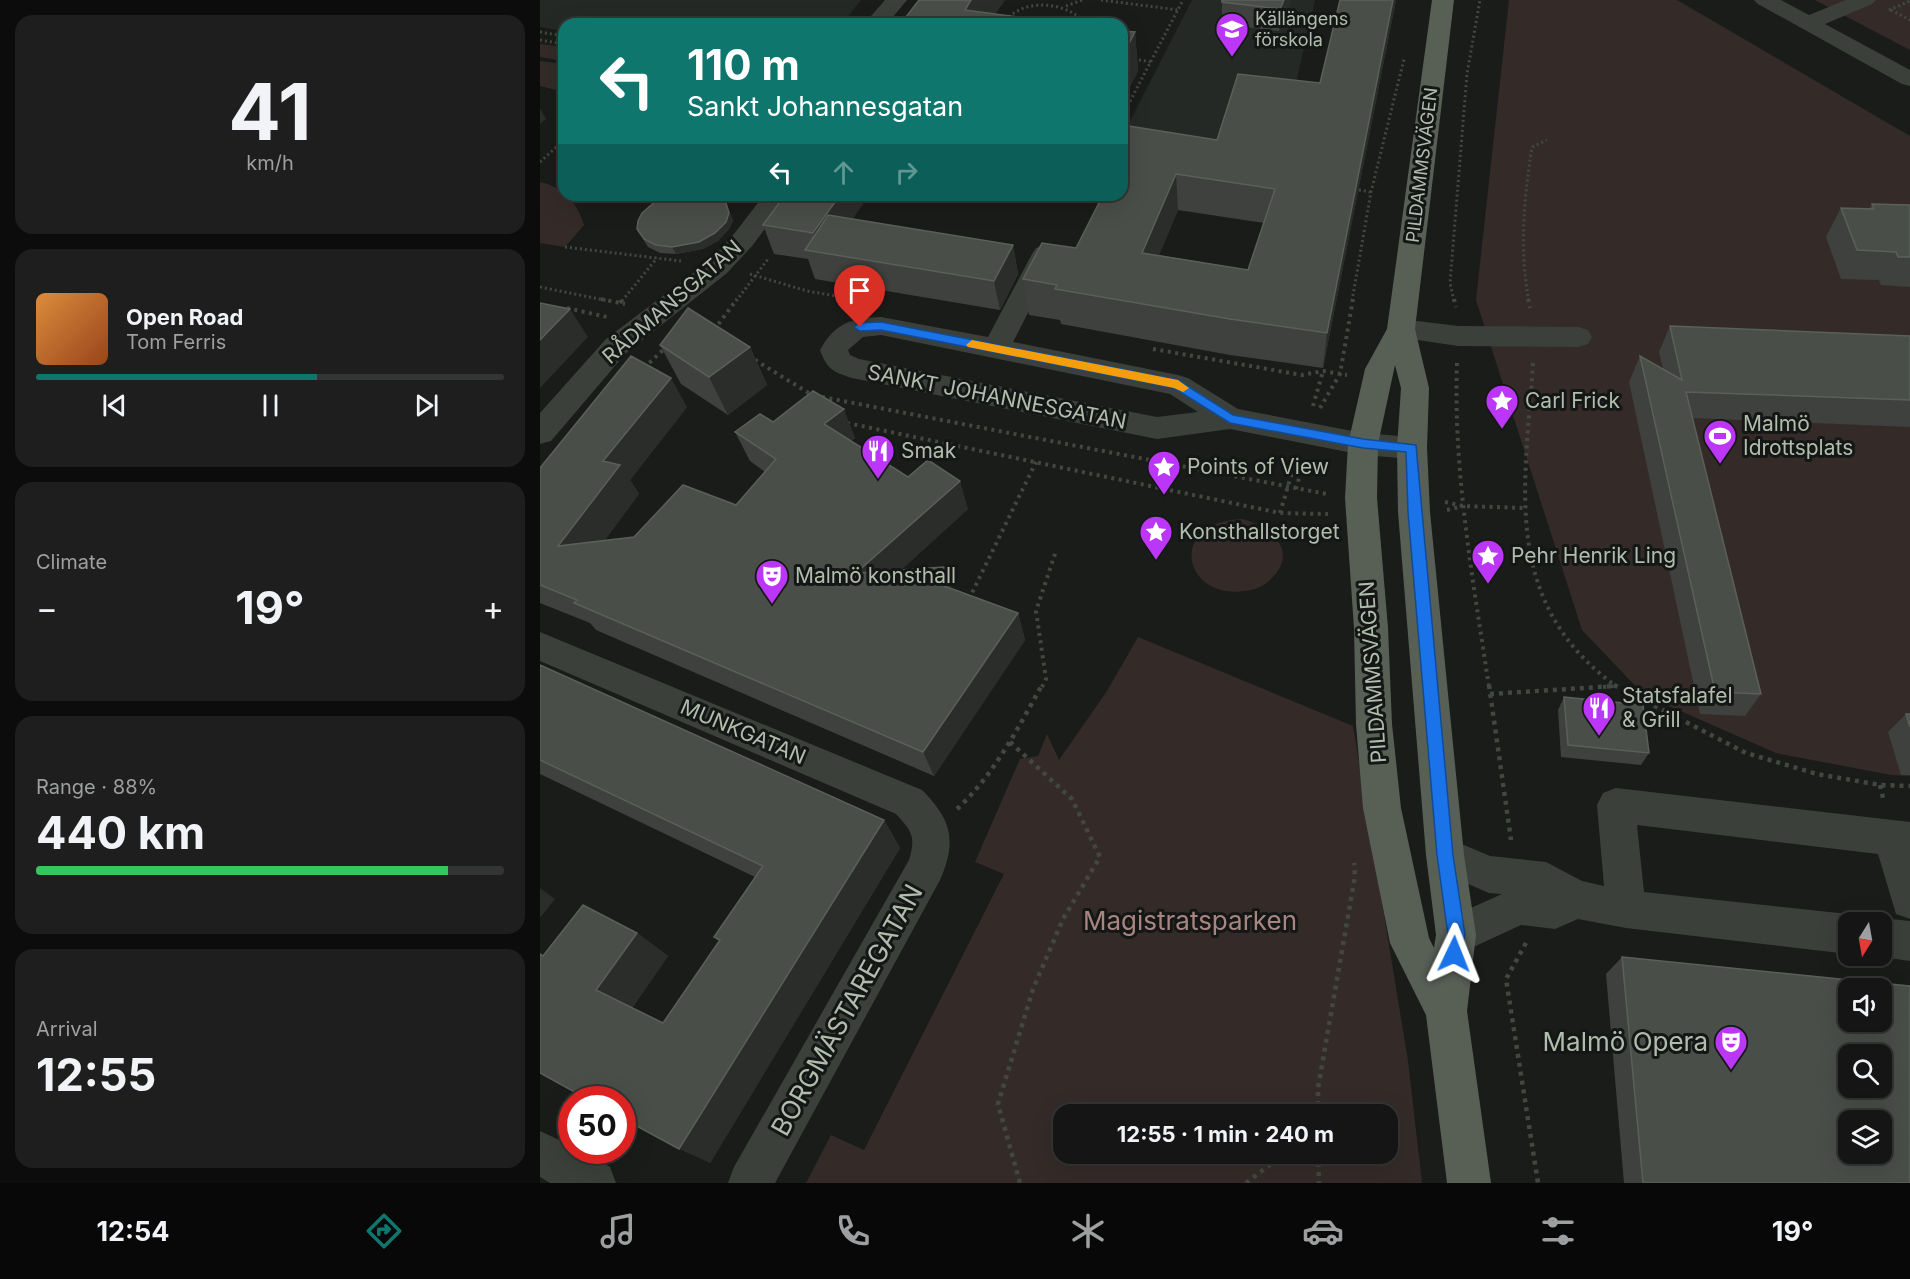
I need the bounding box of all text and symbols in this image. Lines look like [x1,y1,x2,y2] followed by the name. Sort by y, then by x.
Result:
[1255,8,1348,50] place label: Källängens förskola
[1214,11,1250,58] school or university icon: Källängens förskola
[687,39,800,90] text: 110 m
[588,42,666,120] icon: left
[228,64,312,159] text: 41
[1401,86,1441,244] street label: PILDAMMSVÄGEN
[687,90,963,123] text: Sankt Johannesgatan
[246,151,294,175] text: km/h
[764,156,797,189] icon: left
[827,156,860,189] icon: ahead
[890,156,923,189] icon: right
[596,233,746,369] street label: RÅDMANSGATAN
[834,265,885,327] pin
[843,274,876,307] icon: arrive
[126,304,243,330] text: Open Road
[126,330,226,354] text: Tom Ferris
[866,359,1129,434] street label: SANKT JOHANNESGATAN
[1484,383,1520,430] place icon: Carl Frick
[1525,388,1620,413] place label: Carl Frick
[98,389,131,422] icon: previous
[254,389,287,422] icon: pause
[410,389,443,422] icon: next
[1743,411,1853,460] place label: Malmö Idrottsplats
[1702,418,1738,465] sports icon: Malmö Idrottsplats
[860,433,896,480] restaurant icon: Smak
[901,438,957,463] place label: Smak
[1146,449,1182,496] place icon: Points of View
[1187,454,1329,479] place label: Points of View
[1138,514,1174,561] place icon: Konsthallstorget
[1179,519,1340,544] place label: Konsthallstorget
[1470,538,1506,585] place icon: Pehr Henrik Ling
[1511,543,1676,568] place label: Pehr Henrik Ling
[36,550,107,574] text: Climate
[754,558,790,605] theatre icon: Malmö konsthall
[795,563,956,588] place label: Malmö konsthall
[235,580,305,635] text: 19°
[1353,580,1391,764] street label: PILDAMMSVÄGEN
[36,588,58,628] text: −
[482,588,504,628] text: +
[1622,683,1733,732] place label: Statsfalafel & Grill
[1581,690,1617,737] restaurant icon: Statsfalafel & Grill
[677,694,810,769] street label: MUNKGATAN
[36,775,157,799] text: Range · 88%
[36,805,205,860] text: 440 km
[764,879,929,1141] street label: BORGMÄSTAREGATAN
[1083,905,1297,936] park label: Magistratsparken
[1838,912,1892,966] north arrow
[1838,912,1892,1164] map controls
[1422,922,1486,986] position arrow
[1838,978,1892,1032] button: sound
[36,1017,98,1041] text: Arrival
[1713,1024,1749,1071] theatre icon: Malmö Opera
[1543,1026,1708,1057] place label: Malmö Opera
[1838,1044,1892,1098] button: search
[36,1047,156,1102] text: 12:55
[558,1086,636,1164] speed limit sign: 50
[1838,1110,1892,1164] button: layers
[1117,1121,1334,1147] text: 12:55 · 1 min · 240 m
[363,1210,405,1252] icon: directions
[597,1210,639,1252] icon: music
[832,1210,874,1252] icon: phone
[1067,1210,1109,1252] icon: climate
[1302,1210,1344,1252] icon: car
[1537,1210,1579,1252] icon: filters
[96,1215,170,1248] text: 12:54
[1772,1215,1813,1248] text: 19°

